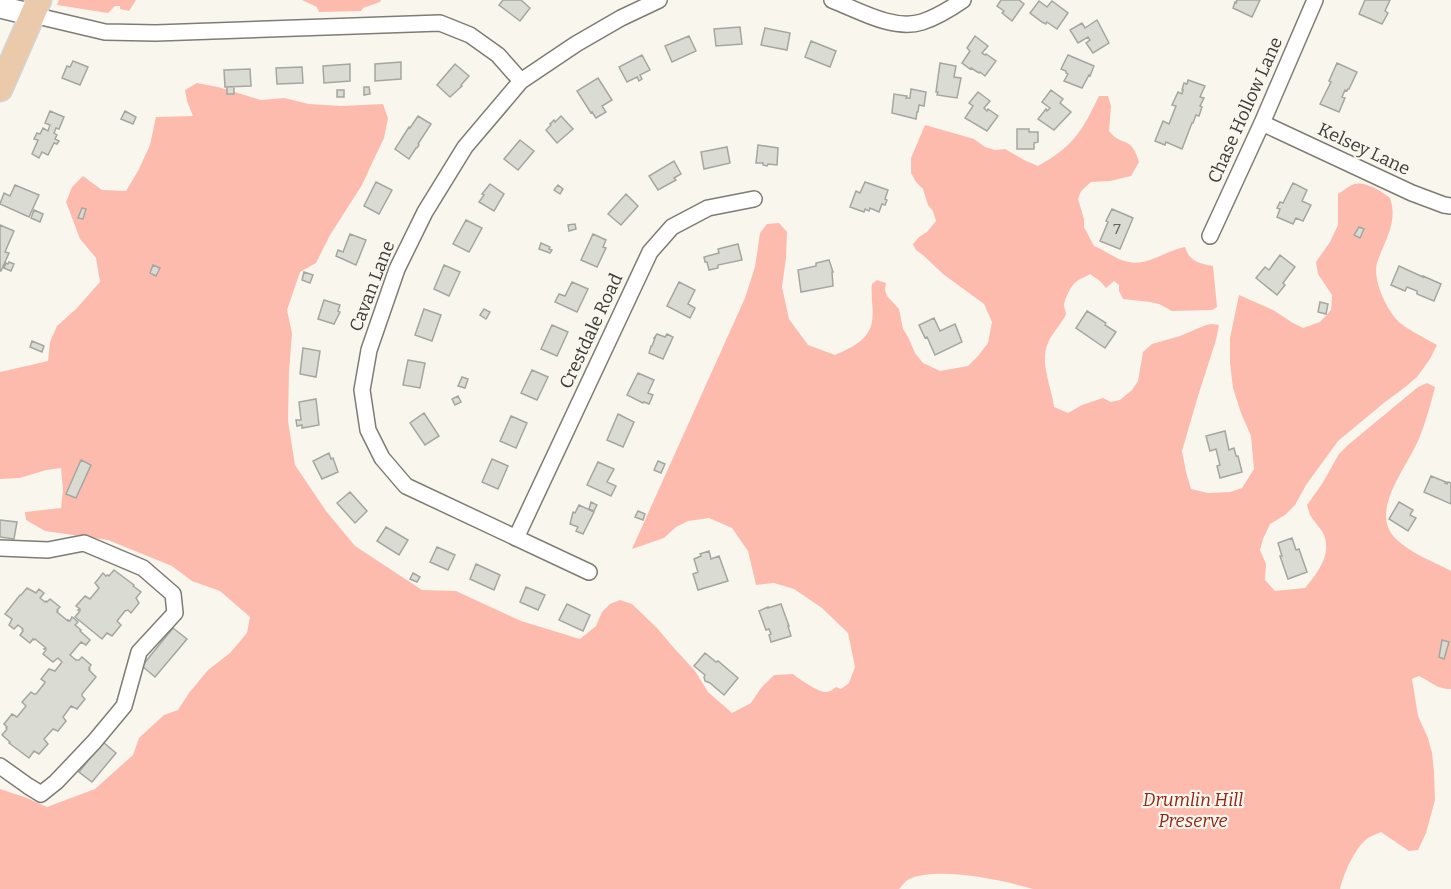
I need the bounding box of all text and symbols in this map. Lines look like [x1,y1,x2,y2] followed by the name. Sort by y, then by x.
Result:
[1203,33,1287,187] street label: Chase Hollow Lane
[1314,118,1414,180] street label: Kelsey Lane
[1113,220,1121,238] house number: 7
[345,238,399,334] street label: Cavan Lane
[555,270,627,392] street label: Crestdale Road
[1143,789,1243,832] park label: Drumlin Hill Preserve

